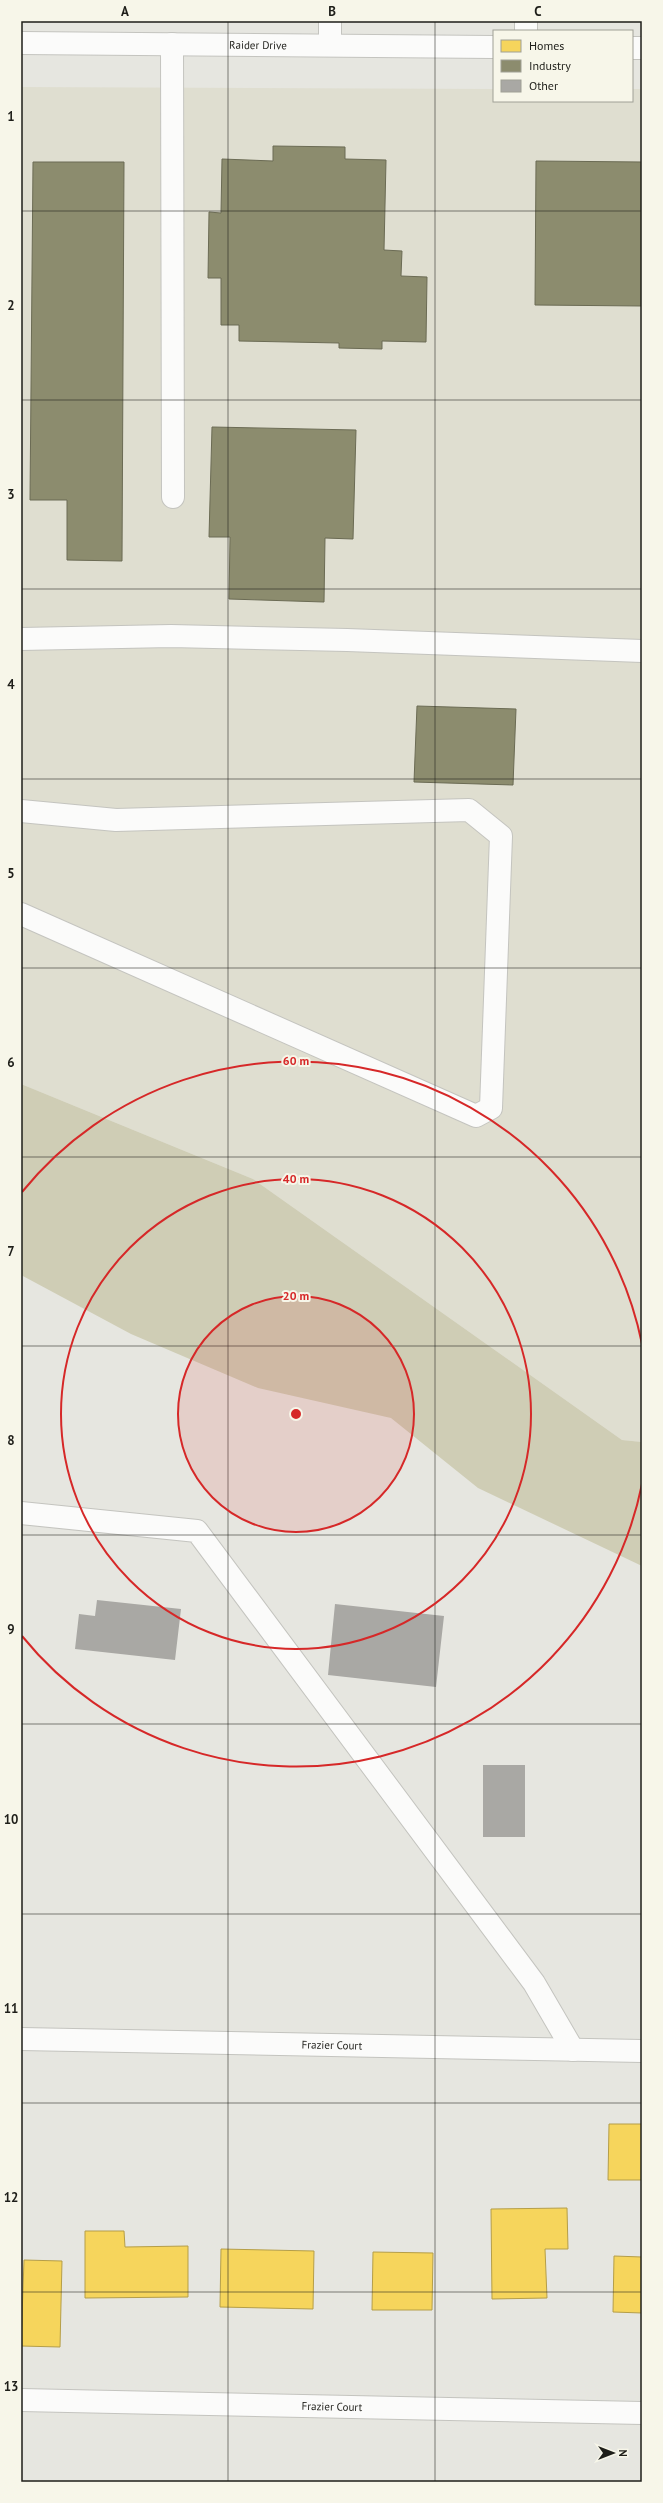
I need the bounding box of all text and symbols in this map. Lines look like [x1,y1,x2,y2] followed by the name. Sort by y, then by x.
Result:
[121,3,129,20] text: A
[328,3,336,20] text: B
[534,3,542,20] text: C
[493,30,633,102] legend
[229,38,287,52] street label: Raider Drive
[529,38,564,53] text: Homes
[529,58,571,73] text: Industry
[529,78,558,93] text: Other
[7,108,15,125] text: 1
[7,297,15,314] text: 2
[7,486,15,503] text: 3
[7,676,15,693] text: 4
[7,865,15,882] text: 5
[283,1053,309,1068] text: 60 m
[7,1054,15,1071] text: 6
[283,1171,309,1186] text: 40 m
[7,1243,15,1260] text: 7
[283,1288,309,1303] text: 20 m
[289,1407,303,1421] centre of rings
[7,1432,15,1449] text: 8
[7,1621,15,1638] text: 9
[4,1811,18,1828] text: 10
[4,2000,18,2017] text: 11
[301,2037,363,2053] street label: Frazier Court
[4,2189,18,2206] text: 12
[4,2378,18,2395] text: 13
[301,2399,363,2414] street label: Frazier Court
[593,2433,633,2473] north arrow
[616,2449,630,2457] text: N

